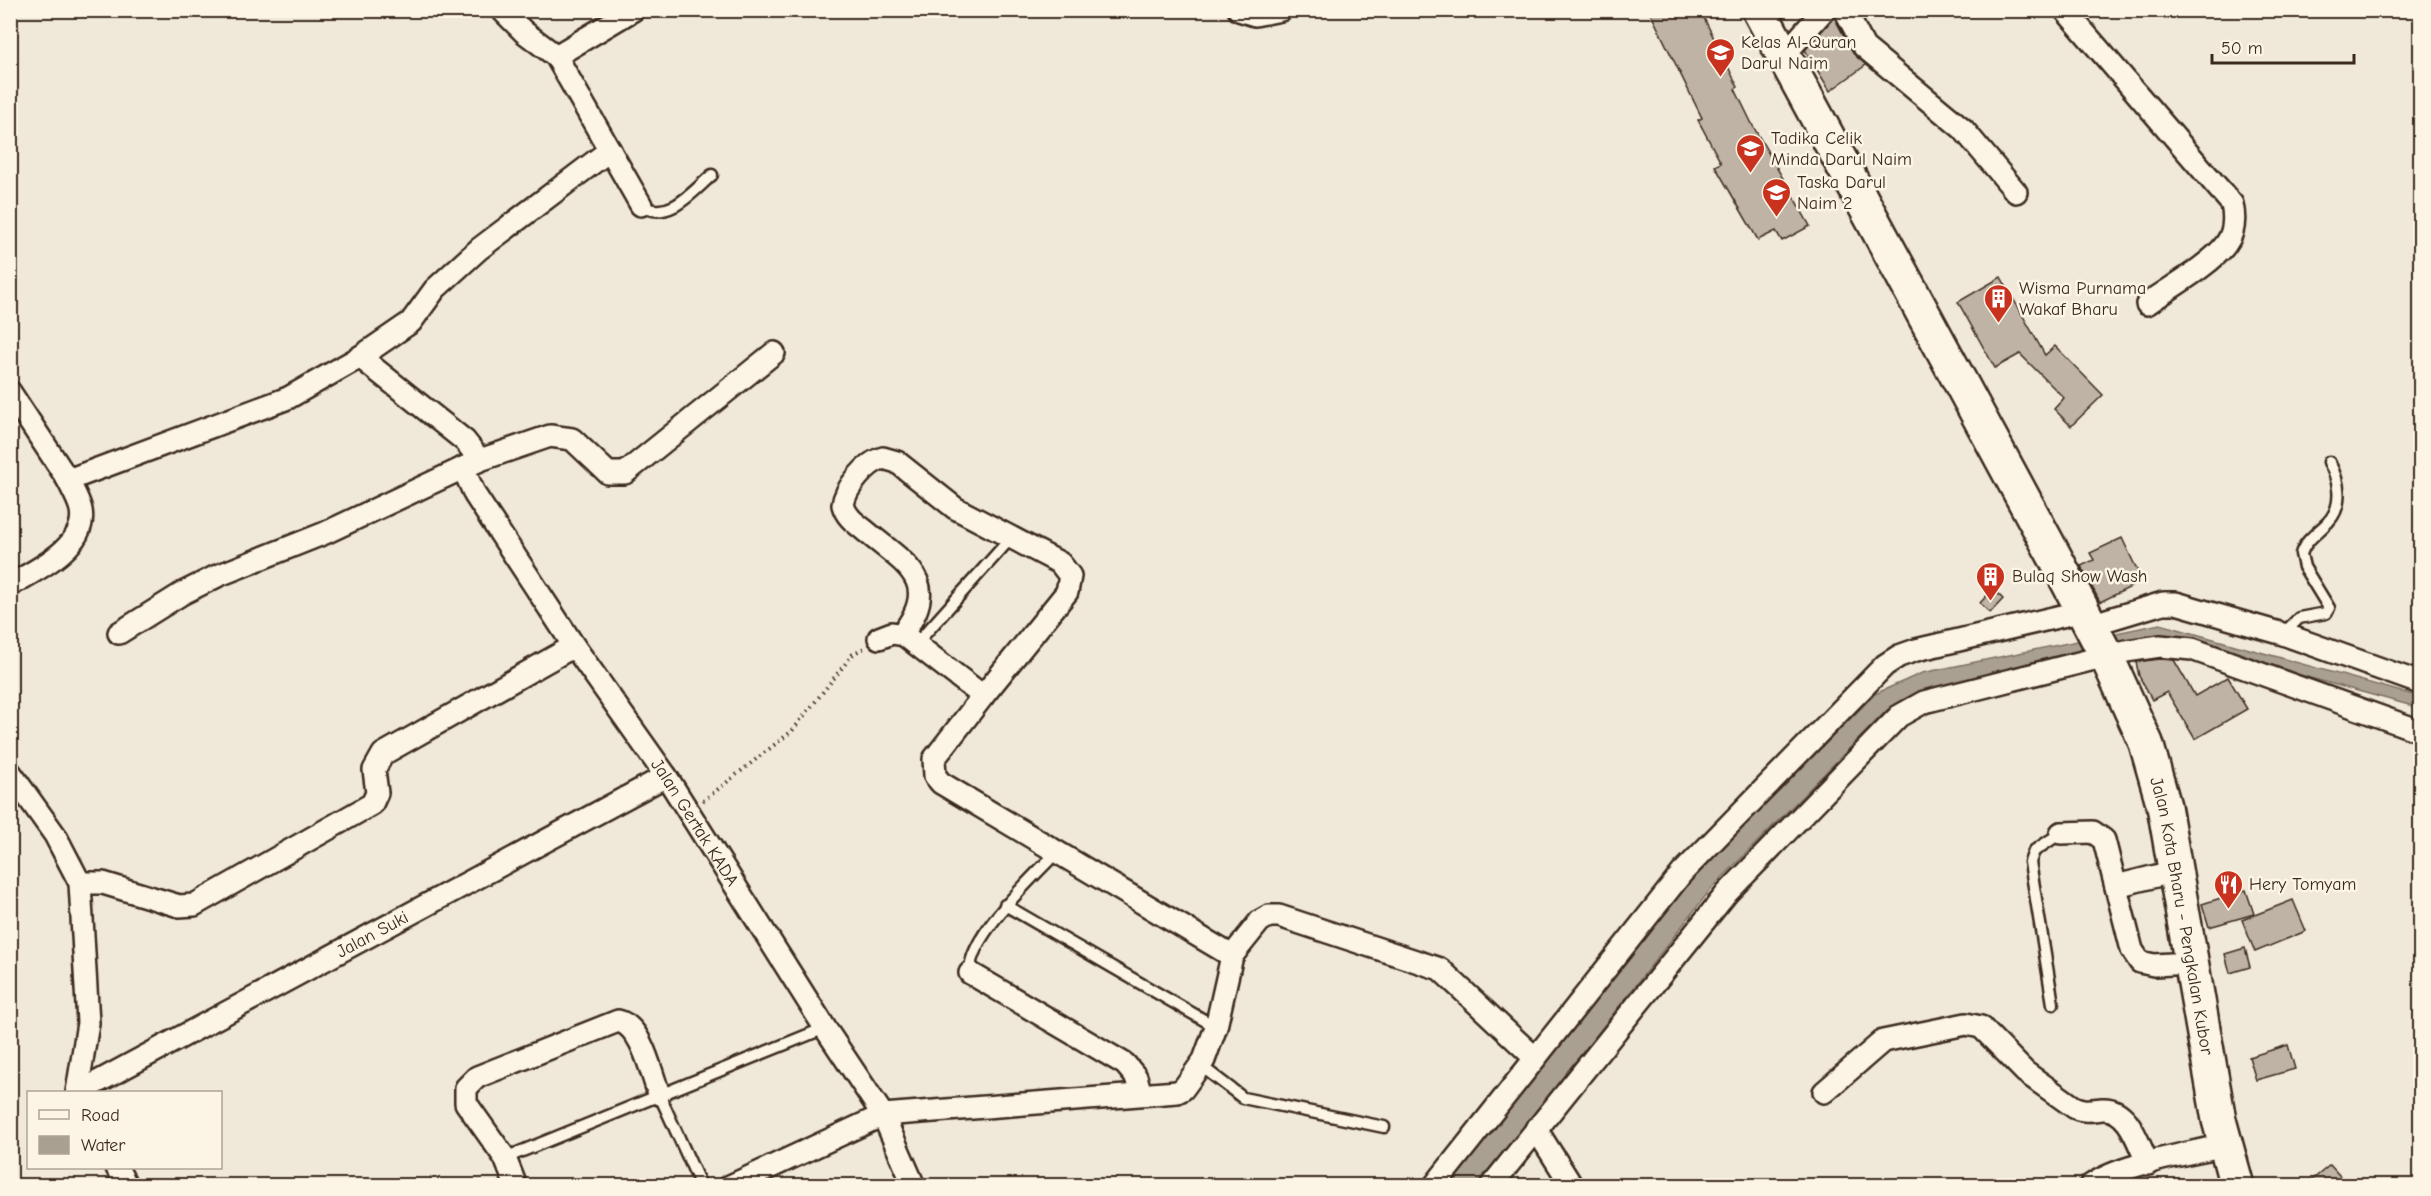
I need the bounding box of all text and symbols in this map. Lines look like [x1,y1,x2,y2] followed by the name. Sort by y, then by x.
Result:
[2212,27,2354,65] scale bar
[1741,32,1856,74] place label: Kelas Al-Quran Darul Naim
[1704,36,1736,78] school or university icon: Kelas Al-Quran Darul Naim
[2221,38,2263,59] text: 50 m
[1771,128,1912,170] place label: Tadika Celik Minda Darul Naim
[1734,132,1766,174] school or university icon: Tadika Celik Minda Darul Naim
[1797,172,1886,214] place label: Taska Darul Naim 2
[1760,176,1792,218] school or university icon: Taska Darul Naim 2
[2019,278,2146,320] place label: Wisma Purnama Wakaf Bharu
[1982,282,2014,324] building icon: Wisma Purnama Wakaf Bharu
[1975,560,2007,602] building icon: Bulaq Show Wash
[2012,566,2148,587] place label: Bulaq Show Wash
[646,755,743,890] street label: Jalan Gertak KADA
[2145,775,2218,1057] street label: Jalan Kota Bharu - Pengkalan Kubor
[2212,868,2244,910] restaurant icon: Hery Tomyam
[2249,874,2356,895] place label: Hery Tomyam
[333,907,412,962] street label: Jalan Suki
[27,1091,222,1169] legend
[81,1105,120,1126] text: Road
[81,1135,126,1156] text: Water

